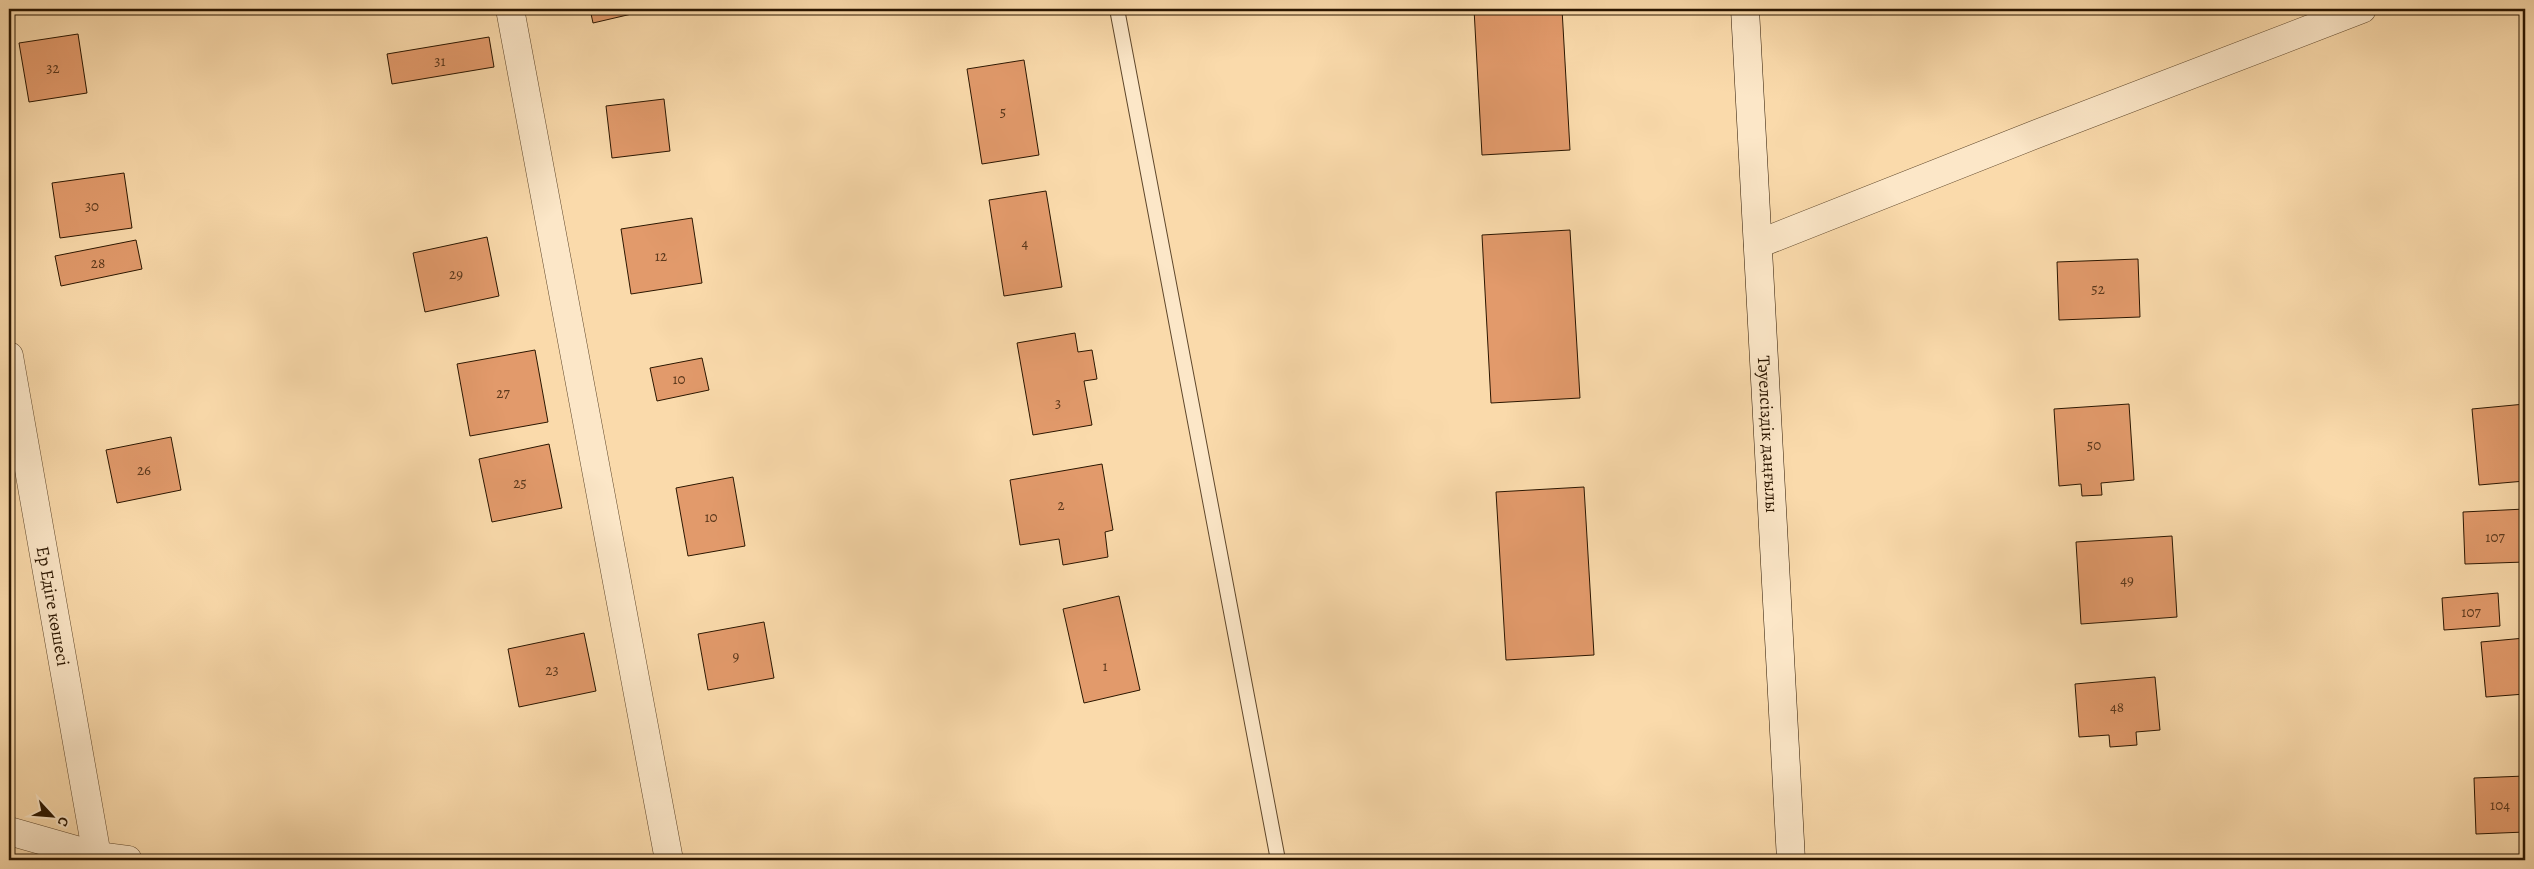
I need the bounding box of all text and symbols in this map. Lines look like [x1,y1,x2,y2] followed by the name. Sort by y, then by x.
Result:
[434,51,446,71] house number: 31
[46,58,60,78] house number: 32
[1000,102,1006,122] house number: 5
[85,196,99,216] house number: 30
[1022,233,1029,253] house number: 4
[655,246,667,266] house number: 12
[91,253,105,273] house number: 28
[449,264,463,284] house number: 29
[2091,279,2105,299] house number: 52
[1752,355,1784,514] street label: Тәуелсіздік даңғылы
[672,369,686,389] house number: 10
[496,383,510,403] house number: 27
[1055,393,1061,413] house number: 3
[2087,435,2101,455] house number: 50
[137,460,151,480] house number: 26
[513,473,527,493] house number: 25
[1057,495,1065,515] house number: 2
[704,507,718,527] house number: 10
[2485,527,2505,547] house number: 107
[31,544,75,668] street label: Ер Едіге көшесі
[2120,570,2134,590] house number: 49
[2461,602,2481,622] house number: 107
[733,646,740,666] house number: 9
[1102,656,1108,676] house number: 1
[545,660,559,680] house number: 23
[2110,697,2124,717] house number: 48
[28,792,78,842] north arrow
[2490,795,2510,815] house number: 104
[53,813,74,830] text: С

